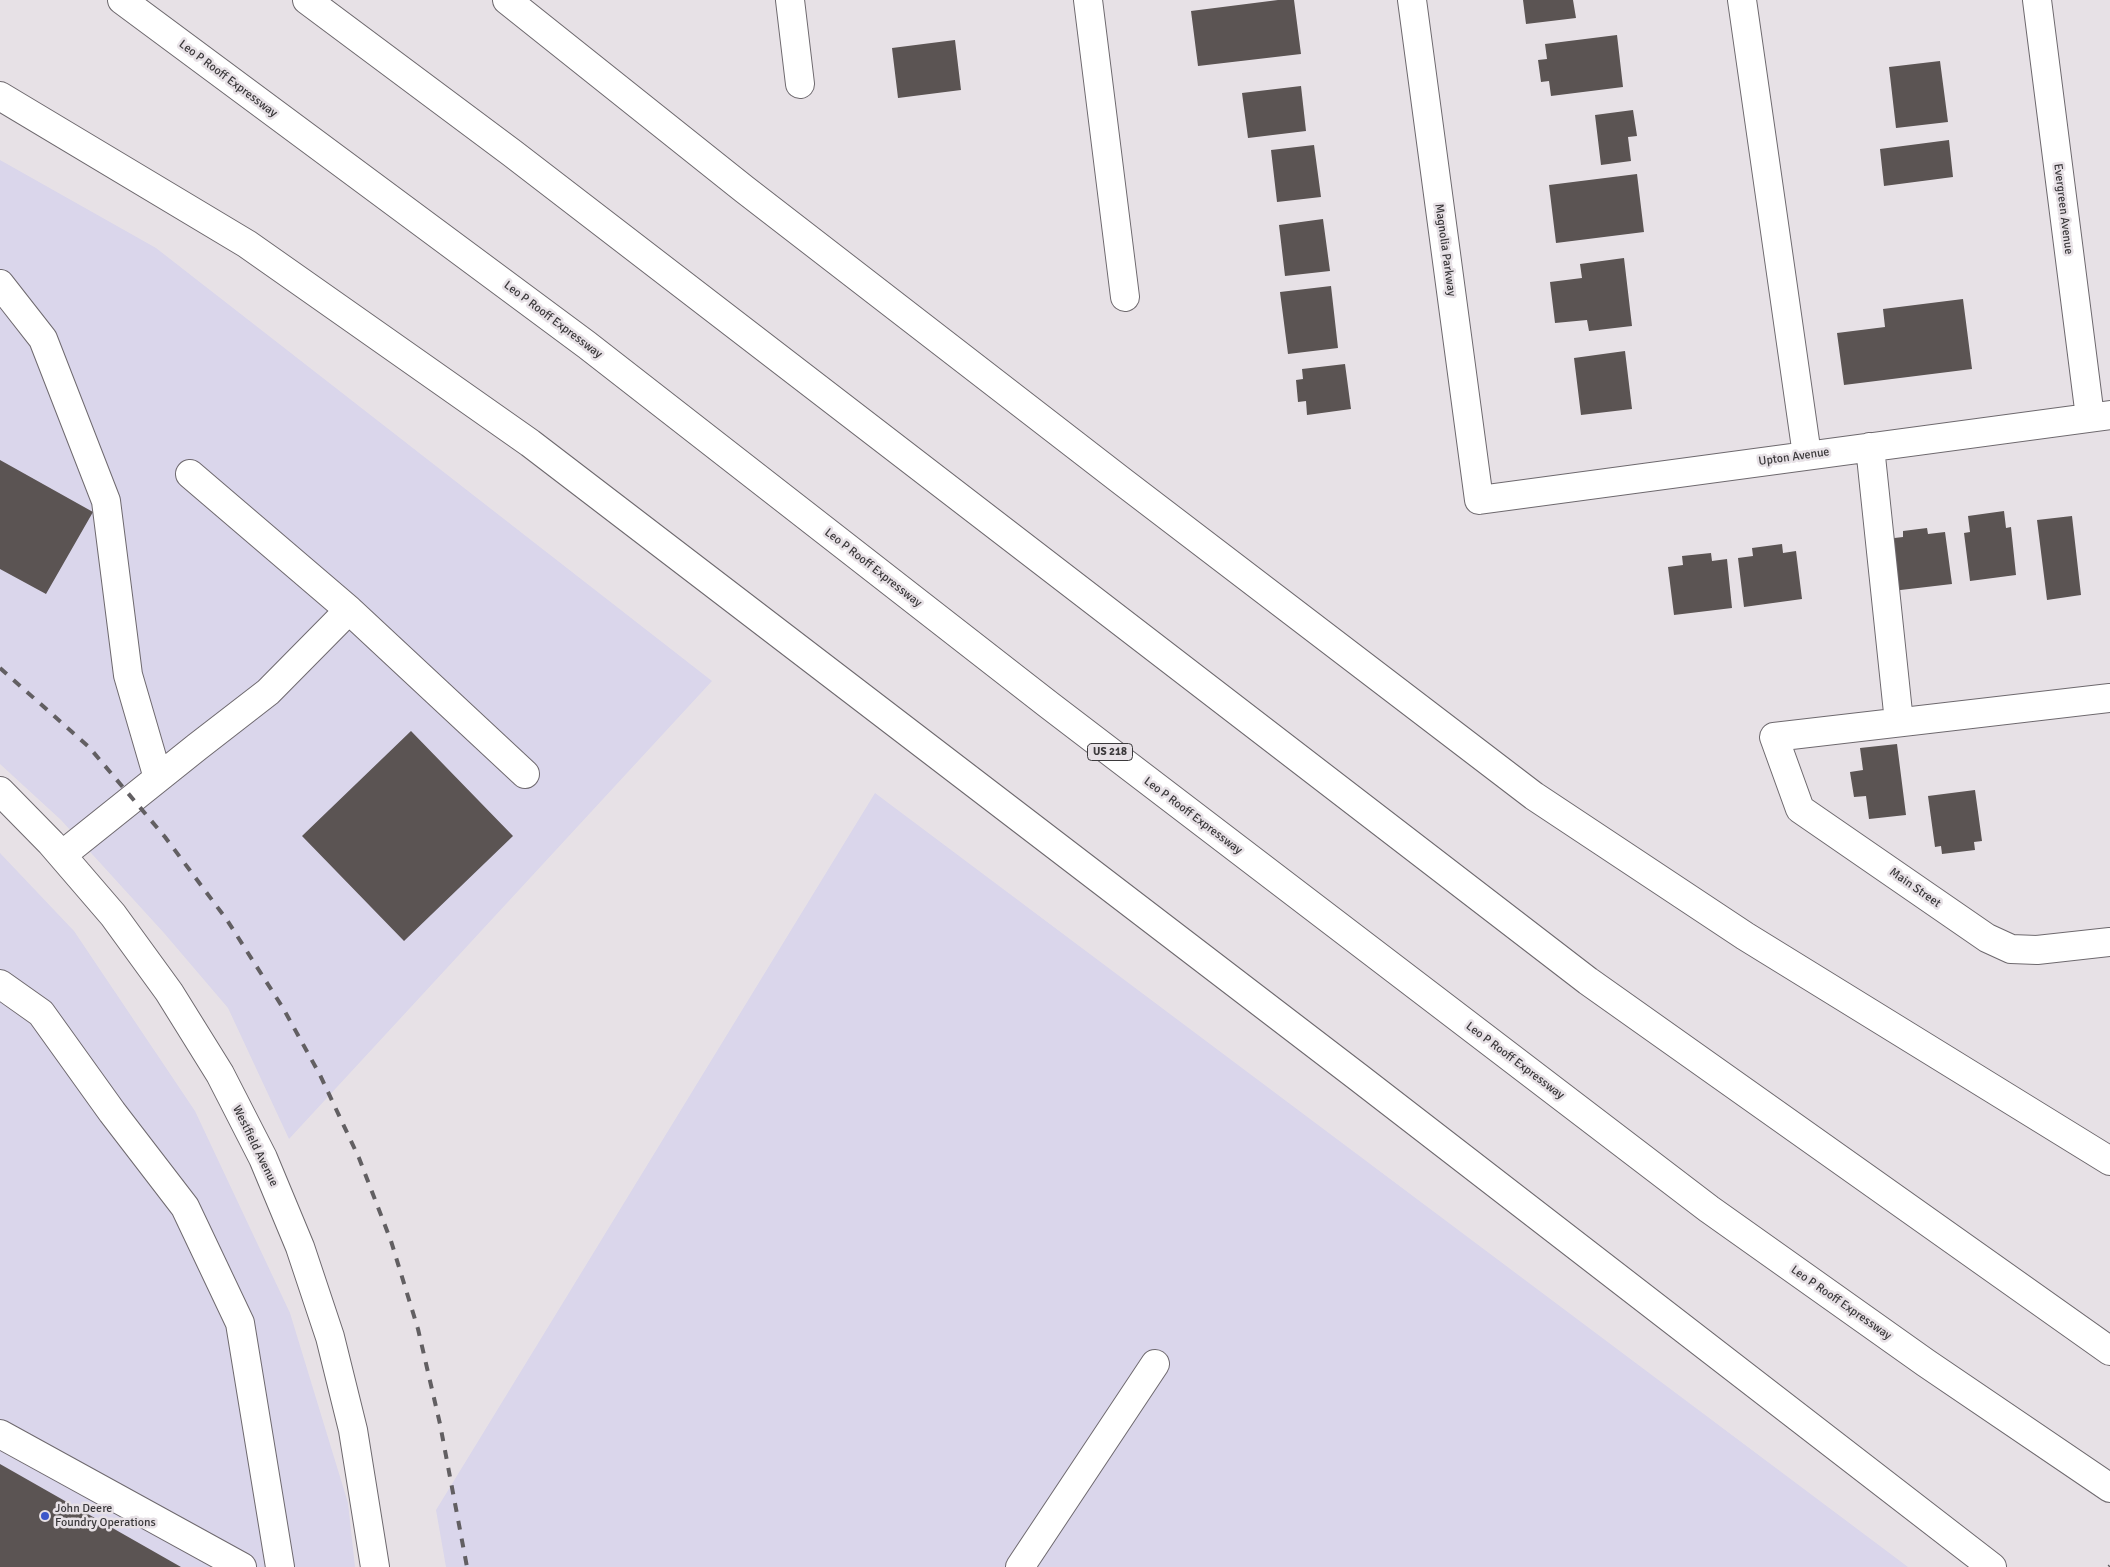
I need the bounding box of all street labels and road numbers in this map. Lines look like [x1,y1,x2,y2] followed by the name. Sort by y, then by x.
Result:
[176,37,280,121] street label: Leo P Rooff Expressway
[2050,163,2076,255] street label: Evergreen Avenue
[1431,203,1459,297] street label: Magnolia Parkway
[501,278,605,362] street label: Leo P Rooff Expressway
[1758,445,1830,469] street label: Upton Avenue
[821,526,925,610] street label: Leo P Rooff Expressway
[1088,744,1132,760] road number: US 218
[1141,774,1245,858] street label: Leo P Rooff Expressway
[1887,865,1943,911] street label: Main Street
[1463,1019,1567,1103] street label: Leo P Rooff Expressway
[229,1103,281,1189] street label: Westfield Avenue
[1788,1263,1894,1343] street label: Leo P Rooff Expressway

